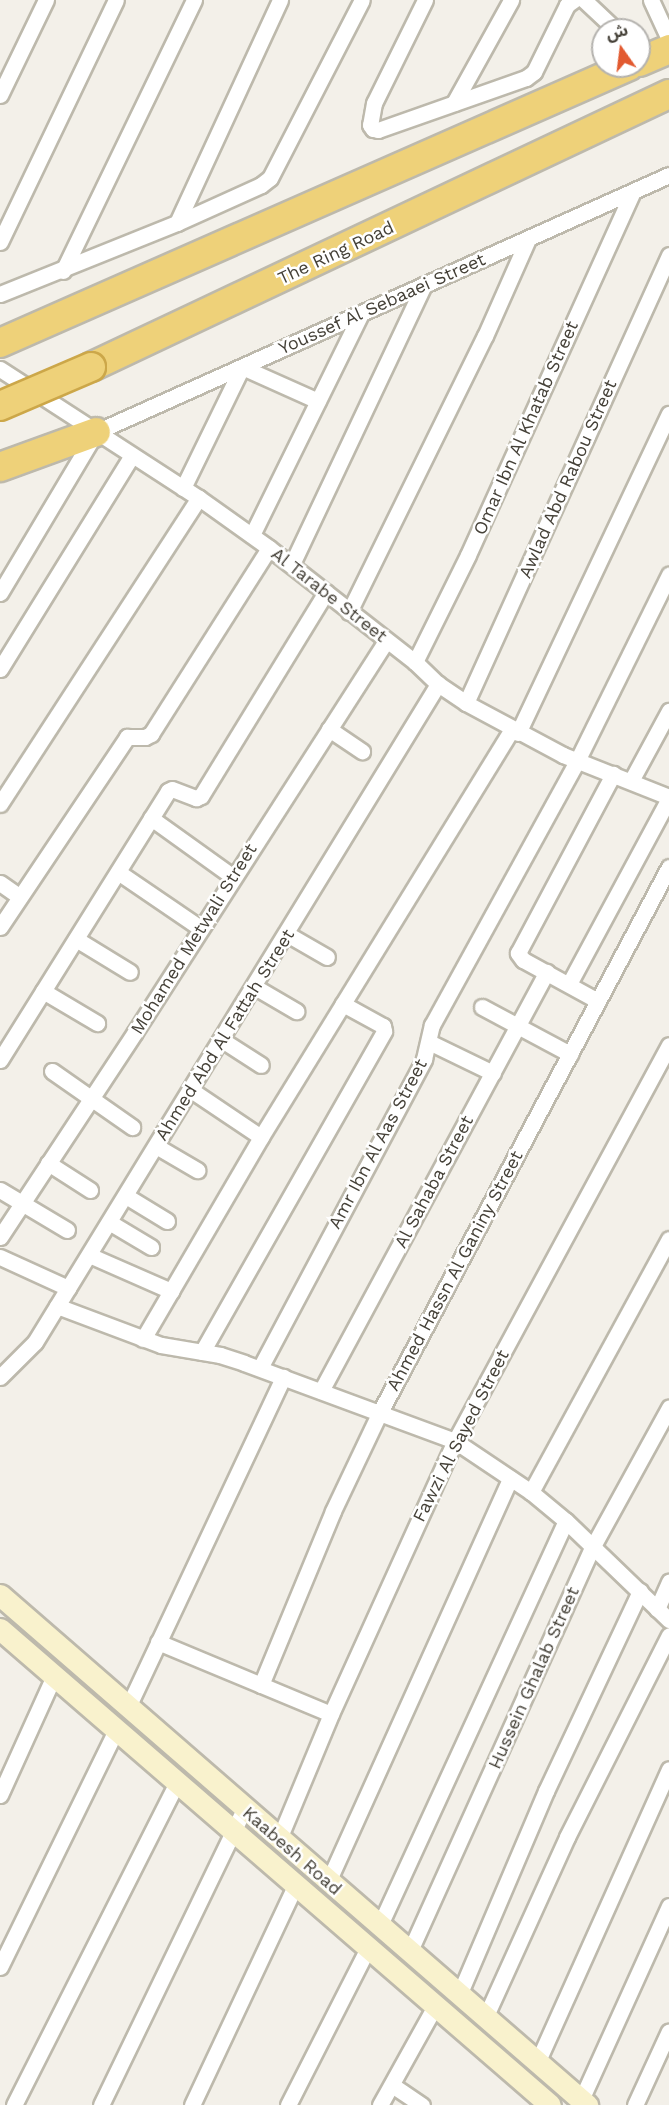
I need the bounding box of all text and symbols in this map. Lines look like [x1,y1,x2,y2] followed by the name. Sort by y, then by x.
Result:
[591,18,651,78] north arrow
[604,20,630,44] text: ش
[275,217,397,289] street label: The Ring Road
[274,248,490,360] street label: Youssef Al Sebaaei Street
[469,317,583,539] street label: Omar Ibn Al Khatab Street
[514,376,622,582] street label: Awlad Abd Rabou Street
[266,543,392,647] street label: Al Tarabe Street
[126,840,262,1038] street label: Mohamed Metwali Street
[150,924,300,1146] street label: Ahmed Abd Al Fattah Street
[323,1054,433,1234] street label: Amr Ibn Al Aas Street
[390,1112,478,1252] street label: Al Sahaba Street
[382,1146,528,1396] street label: Ahmed Hassn Al Ganiny Street
[408,1346,514,1526] street label: Fawzi Al Sayed Street
[484,1584,584,1772] street label: Hussein Ghalab Street
[238,1802,346,1900] street label: Kaabesh Road

